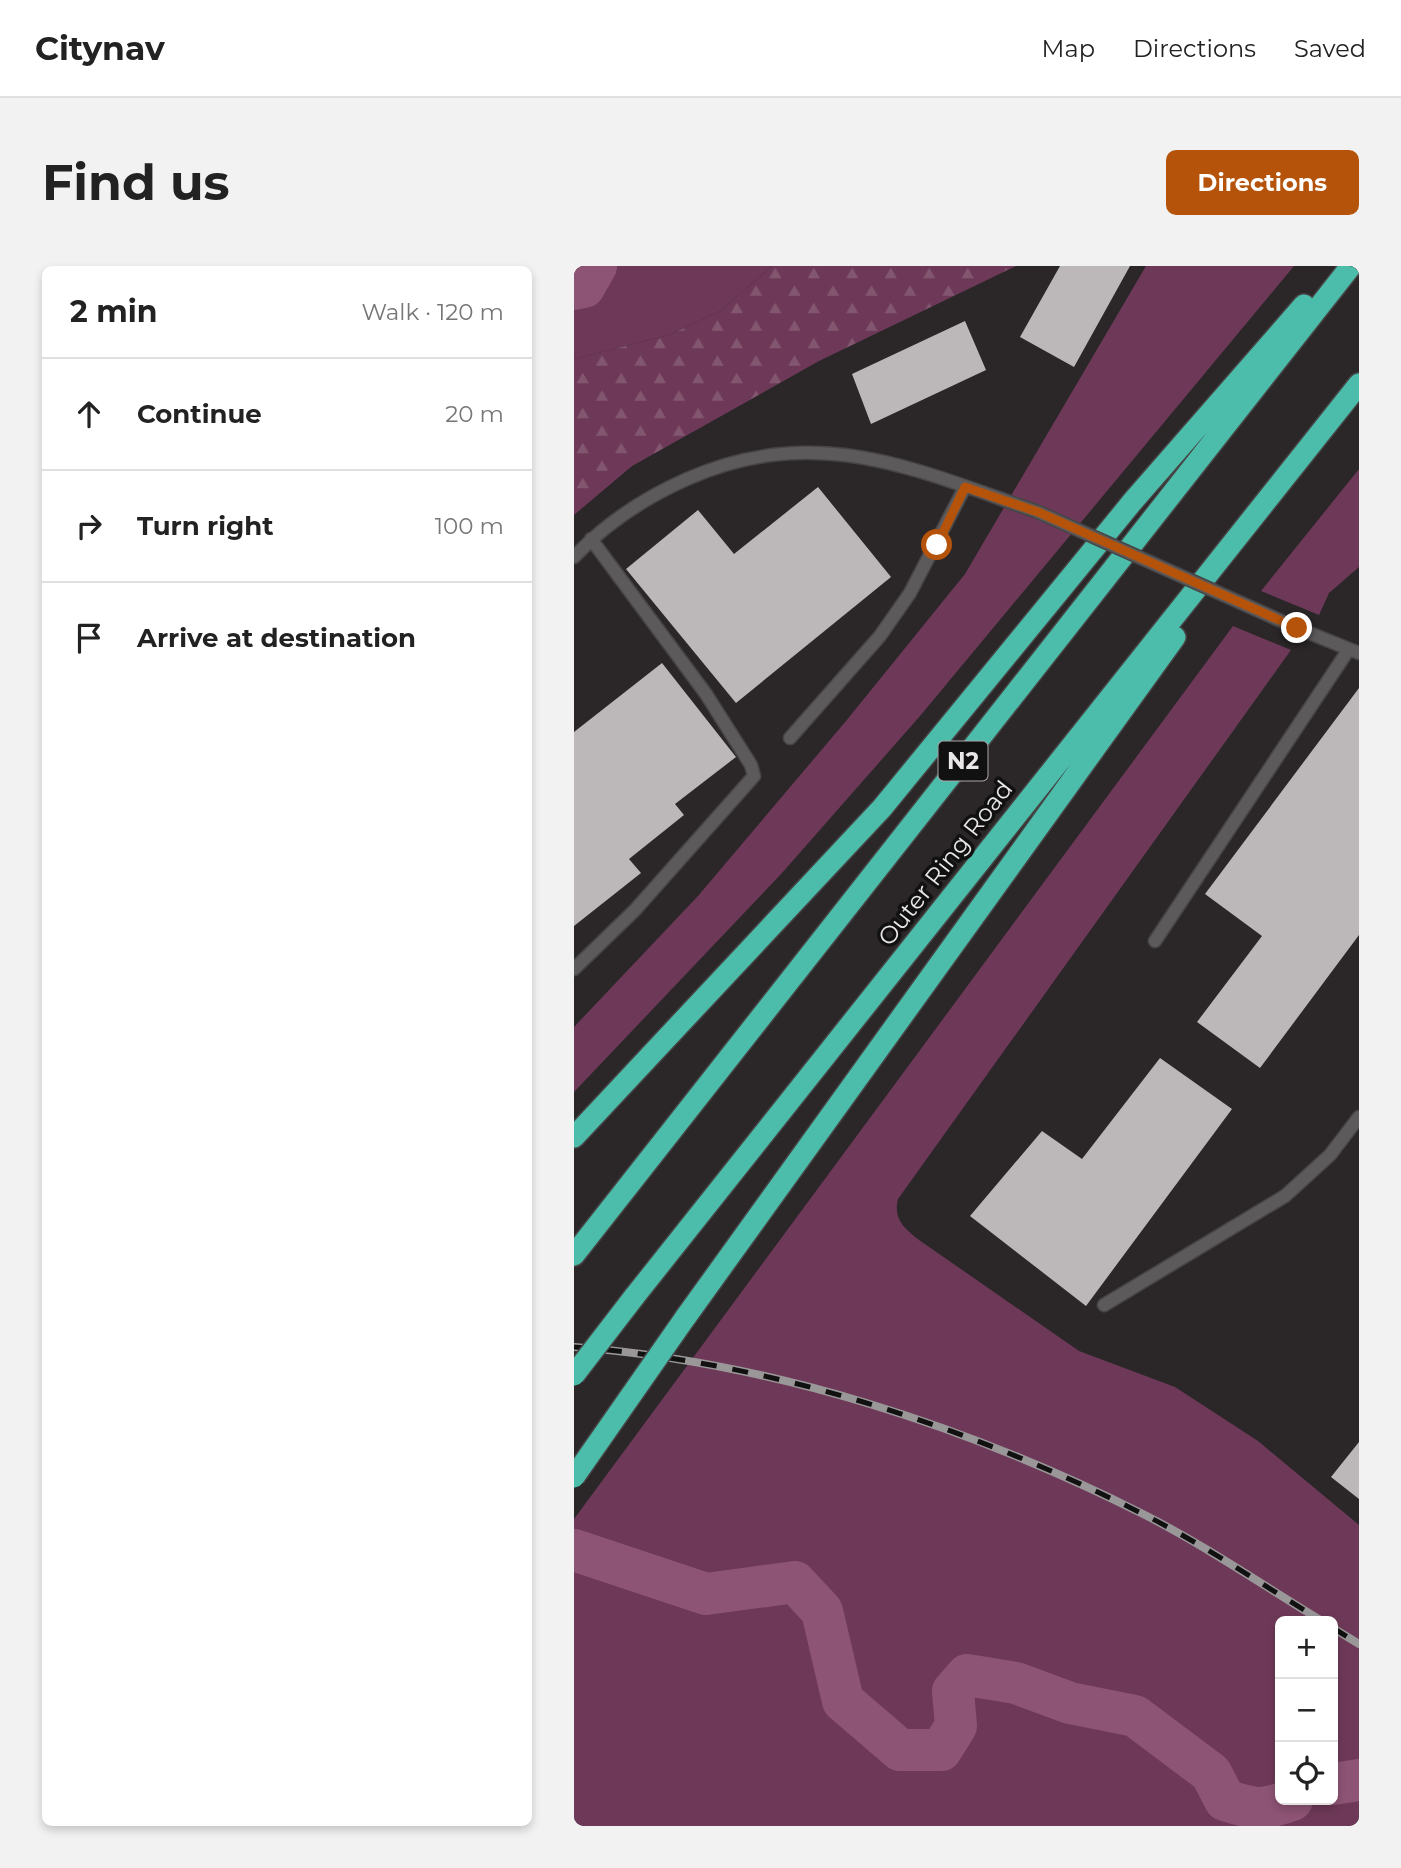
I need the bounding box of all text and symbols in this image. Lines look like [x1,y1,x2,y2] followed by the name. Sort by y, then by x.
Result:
[35,28,165,68] text: Citynav
[1042,34,1095,63] text: Map
[1133,34,1256,63] text: Directions
[1294,34,1366,63] text: Saved
[1166,150,1359,215] button: Directions
[42,153,230,212] text: Find us
[70,293,157,330] text: 2 min
[361,298,504,326] text: Walk · 120 m
[70,395,108,433] icon: ahead
[137,398,262,430] text: Continue
[445,400,504,428] text: 20 m
[70,507,108,545] icon: right
[137,510,273,542] text: Turn right
[435,512,504,540] text: 100 m
[921,529,952,560] route start
[1281,612,1312,643] route end
[70,619,108,657] icon: arrive
[137,622,416,654] text: Arrive at destination
[938,741,988,780] road number: N2
[872,775,1018,951] street label: Outer Ring Road
[1275,1616,1338,1805] map controls
[1275,1616,1338,1679] button: +
[1275,1679,1338,1742] button: −
[1275,1742,1338,1805] button: locate

